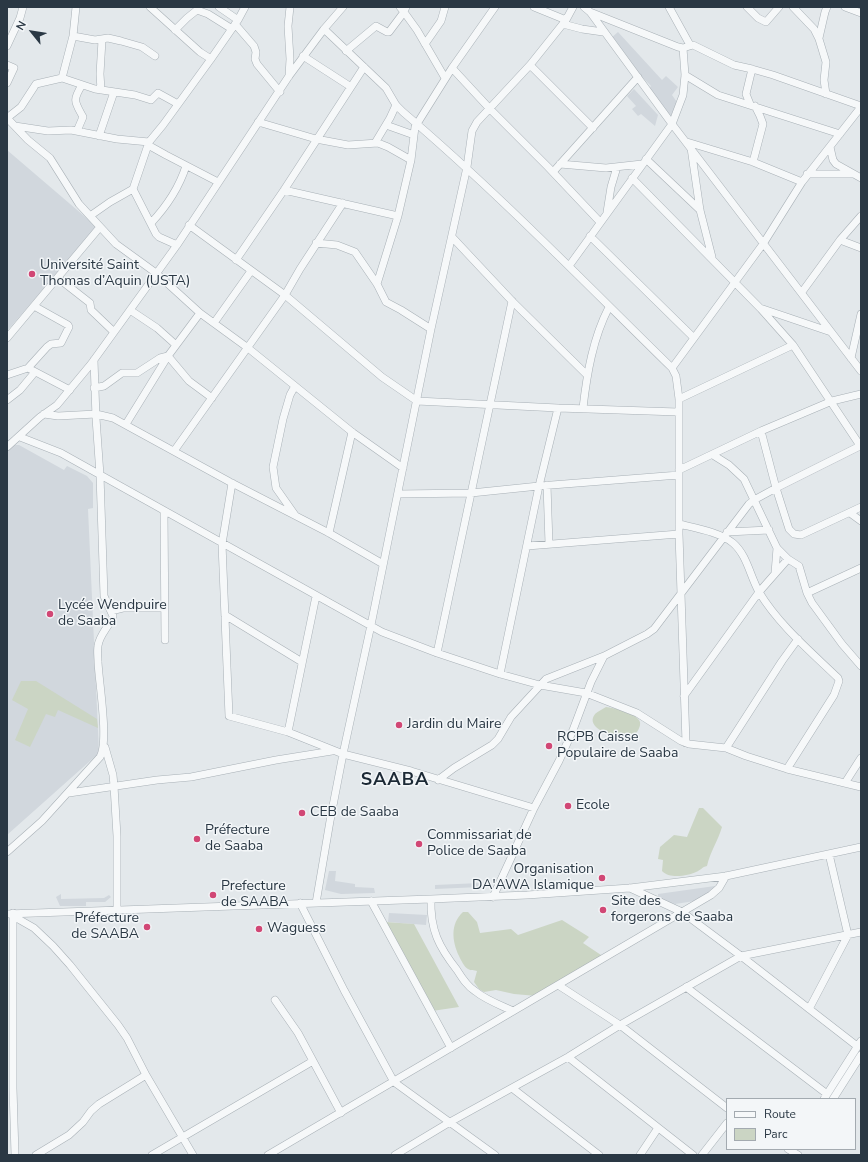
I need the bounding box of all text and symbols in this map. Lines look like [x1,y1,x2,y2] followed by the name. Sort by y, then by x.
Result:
[12,12,52,52] north arrow
[13,18,30,33] text: N
[40,258,190,290] place label: Université Saint Thomas d’Aquin (USTA)
[27,269,37,279] marker: Université Saint Thomas d’Aquin (USTA)
[58,598,167,630] place label: Lycée Wendpuire de Saaba
[45,609,55,619] marker: Lycée Wendpuire de Saaba
[407,717,501,733] place label: Jardin du Maire
[394,720,404,730] marker: Jardin du Maire
[557,730,678,762] place label: RCPB Caisse Populaire de Saaba
[544,741,554,751] marker: RCPB Caisse Populaire de Saaba
[361,770,429,792] district label: SAABA
[576,798,610,814] place label: Ecole
[563,801,573,811] marker: Ecole
[310,805,399,821] place label: CEB de Saaba
[297,808,307,818] marker: CEB de Saaba
[205,823,270,856] place label: Préfecture de Saaba
[427,828,532,860] place label: Commissariat de Police de Saaba
[192,834,202,844] marker: Préfecture de Saaba
[414,839,424,849] marker: Commissariat de Police de Saaba
[472,862,594,894] place label: Organisation DA'AWA Islamique
[597,873,607,883] marker: Organisation DA'AWA Islamique
[221,879,289,912] place label: Prefecture de SAABA
[208,890,218,900] marker: Prefecture de SAABA
[611,894,733,926] place label: Site des forgerons de Saaba
[598,905,608,915] marker: Site des forgerons de Saaba
[71,911,139,944] place label: Préfecture de SAABA
[267,921,326,937] place label: Waguess
[142,922,152,932] marker: Préfecture de SAABA
[254,924,264,934] marker: Waguess
[726,1098,856,1150] legend
[764,1106,796,1122] text: Route
[764,1126,787,1142] text: Parc

